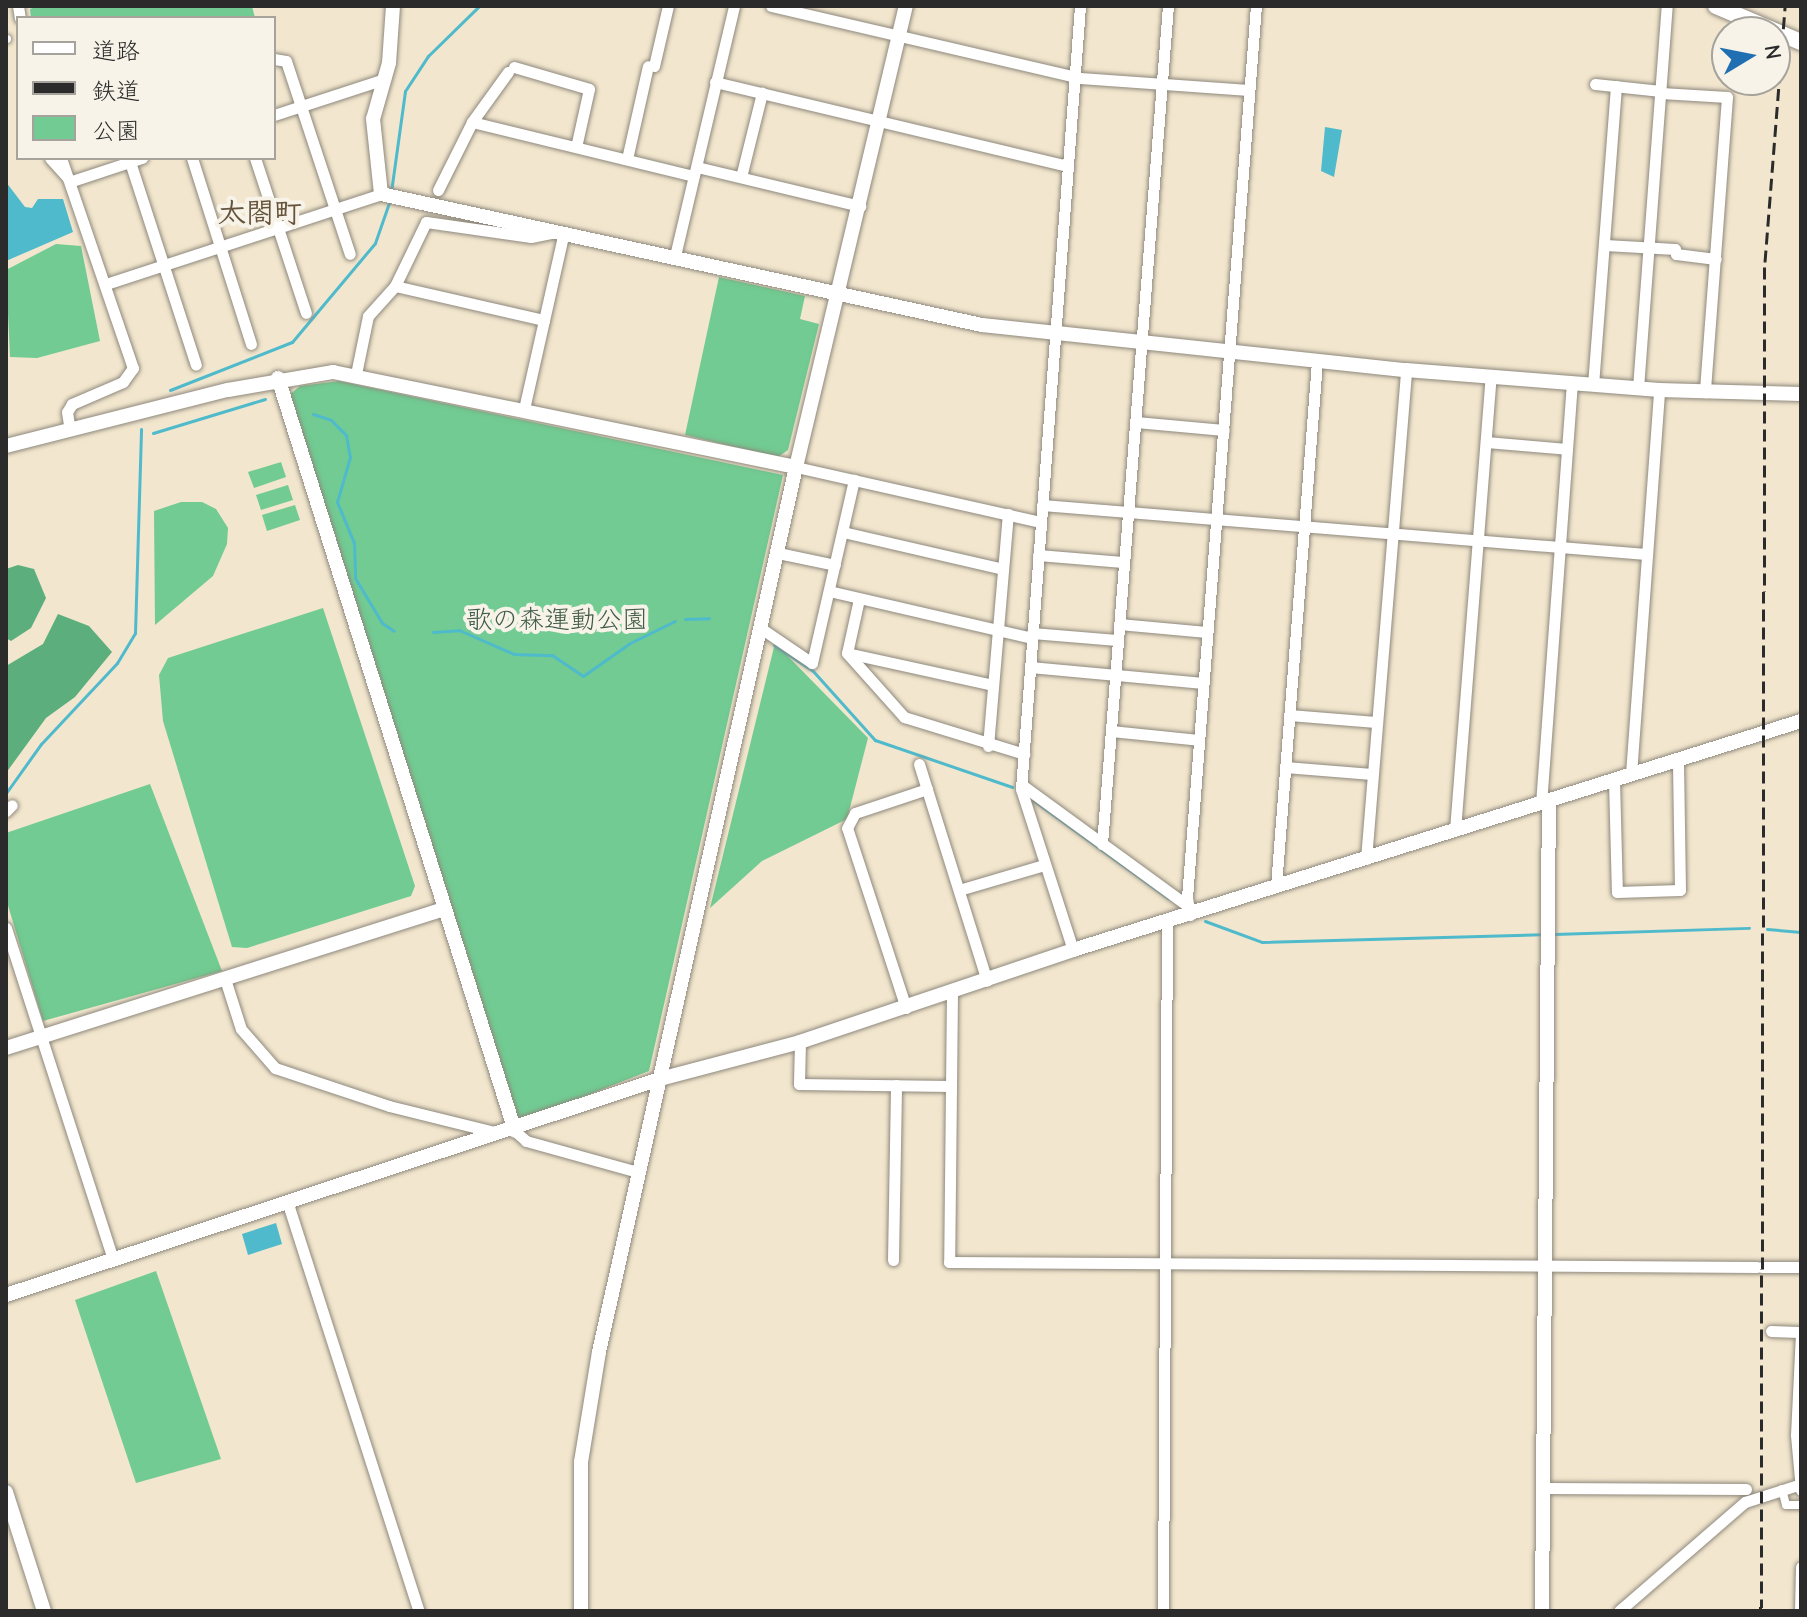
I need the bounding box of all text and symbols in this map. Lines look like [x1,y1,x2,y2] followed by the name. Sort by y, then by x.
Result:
[16,16,276,160] legend
[1711,16,1791,96] north arrow
[92,37,140,65] text: 道路
[1759,43,1787,62] text: N
[92,77,140,105] text: 鉄道
[92,117,140,145] text: 公園
[218,196,302,230] district label: 太閤町
[466,605,648,637] park label: 歌の森運動公園

